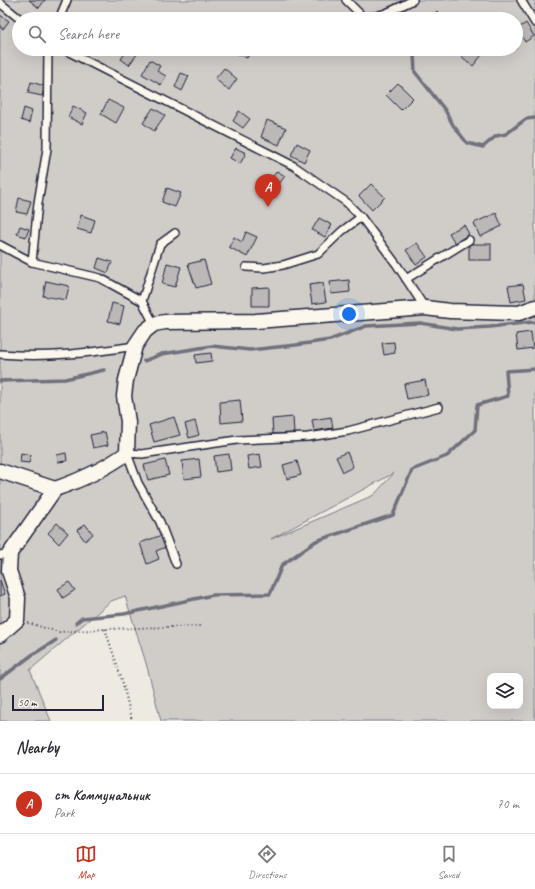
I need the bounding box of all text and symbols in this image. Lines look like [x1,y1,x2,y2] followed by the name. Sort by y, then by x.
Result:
[12,12,523,56] search box
[26,23,48,45] icon: search
[58,25,119,44] text: Search here
[255,174,281,207] pin: A
[339,304,359,324] your location
[487,673,523,709] map controls
[487,673,523,709] button: layers
[12,693,104,712] scale bar
[18,695,37,709] text: 50 m
[16,737,59,758] text: Nearby
[54,786,150,805] text: ст Коммунальник
[26,796,32,812] text: A
[497,796,519,812] text: 70 m
[54,805,75,821] text: Park
[75,843,97,881] tab: Map
[248,843,287,881] tab: Directions
[438,843,460,881] tab: Saved

